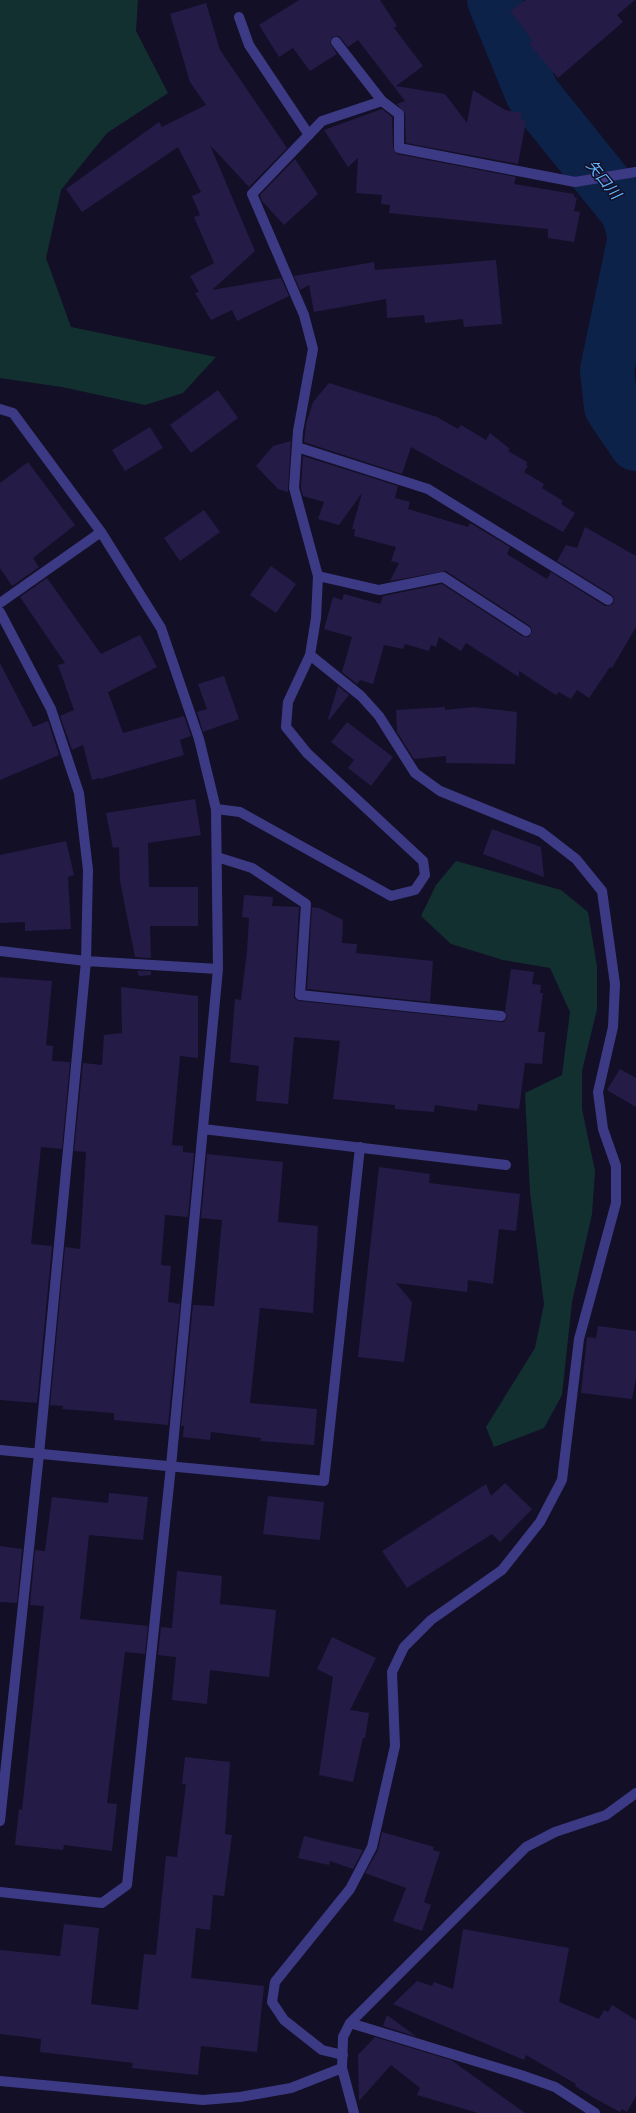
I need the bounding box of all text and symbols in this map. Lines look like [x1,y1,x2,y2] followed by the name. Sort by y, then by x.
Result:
[582,157,624,203] water label: 矢口川

